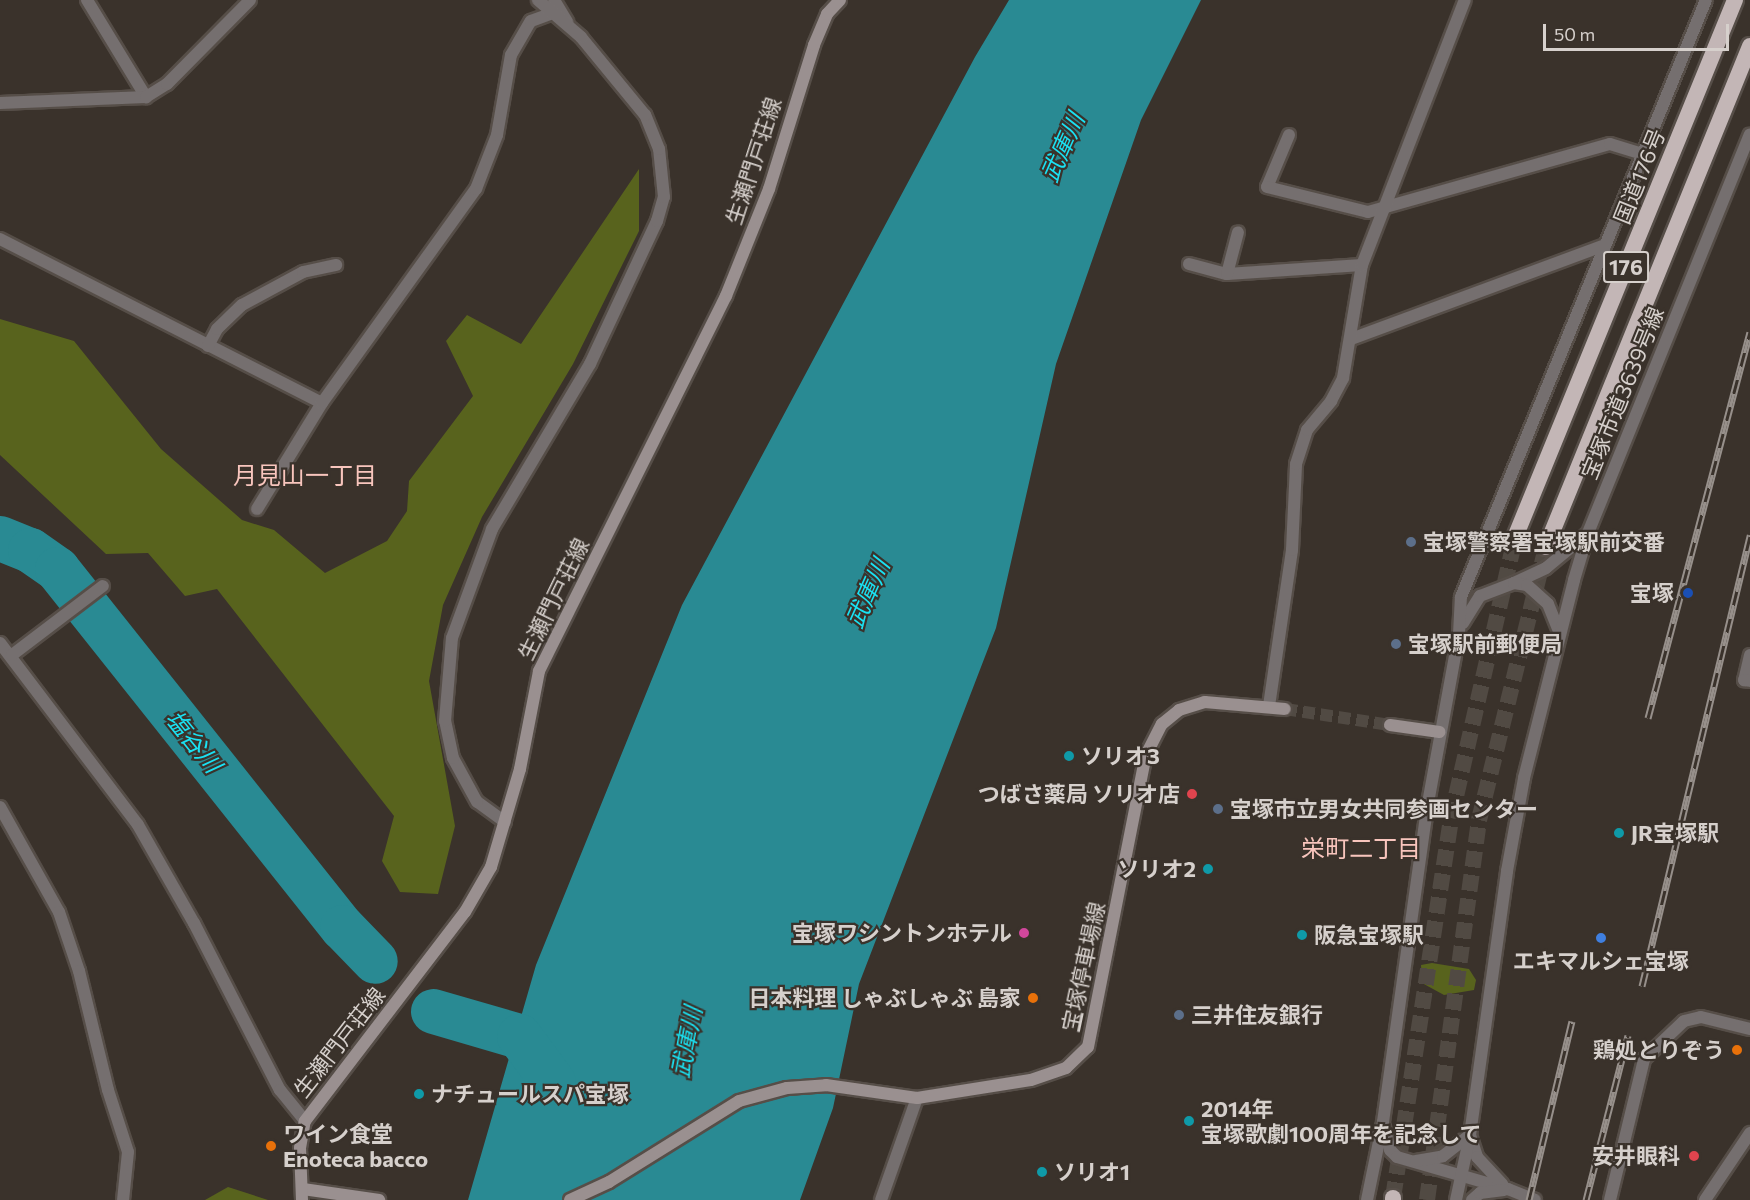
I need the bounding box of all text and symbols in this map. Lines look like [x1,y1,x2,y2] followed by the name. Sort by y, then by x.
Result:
[1546,12,1732,50] scale bar
[1554,23,1595,45] text: 50 m
[720,94,786,228] street label: 生瀬門戸荘線
[1034,108,1090,186] water label: 武庫川
[1608,125,1670,227] street label: 国道176号
[1602,249,1650,285] road number: 176
[1575,303,1669,483] street label: 宝塚市道3639号線
[233,461,377,489] district label: 月見山一丁目
[1423,529,1665,555] place label: 宝塚警察署宝塚駅前交番
[512,534,594,664] street label: 生瀬門戸荘線
[1404,535,1418,549] marker: 宝塚警察署宝塚駅前交番
[839,554,895,632] water label: 武庫川
[1630,580,1674,606] place label: 宝塚
[1679,584,1697,602] marker: 宝塚
[1408,631,1562,657] place label: 宝塚駅前郵便局
[1389,637,1403,651] marker: 宝塚駅前郵便局
[160,704,228,778] water label: 塩谷川
[1081,743,1160,769] place label: ソリオ3
[1062,749,1076,763] marker: ソリオ3
[978,781,1180,807] place label: つばさ薬局 ソリオ店
[1185,787,1199,801] marker: つばさ薬局 ソリオ店
[1230,796,1538,822] place label: 宝塚市立男女共同参画センター
[1211,802,1225,816] marker: 宝塚市立男女共同参画センター
[1631,820,1719,846] place label: JR宝塚駅
[1612,826,1626,840] marker: JR宝塚駅
[1301,834,1421,862] district label: 栄町二丁目
[1117,856,1196,882] place label: ソリオ2
[1201,862,1215,876] marker: ソリオ2
[1056,900,1110,1034] street label: 宝塚停車場線
[792,920,1012,946] place label: 宝塚ワシントンホテル
[1314,922,1424,948] place label: 阪急宝塚駅
[1017,926,1031,940] marker: 宝塚ワシントンホテル
[1295,928,1309,942] marker: 阪急宝塚駅
[1594,931,1608,945] marker: エキマルシェ宝塚
[1513,948,1689,974] place label: エキマルシェ宝塚
[288,982,390,1102] street label: 生瀬門戸荘線
[749,985,1021,1011] place label: 日本料理 しゃぶしゃぶ 島家
[1026,991,1040,1005] marker: 日本料理 しゃぶしゃぶ 島家
[1191,1002,1323,1028] place label: 三井住友銀行
[665,1004,707,1080] water label: 武庫川
[1172,1008,1186,1022] marker: 三井住友銀行
[1593,1037,1725,1063] place label: 鶏処とりぞう
[1730,1043,1744,1057] marker: 鶏処とりぞう
[431,1081,629,1107] place label: ナチュールスパ宝塚
[412,1087,426,1101] marker: ナチュールスパ宝塚
[1201,1095,1482,1146] place label: 2014年 宝塚歌劇100周年を記念して
[1182,1114,1196,1128] marker: 2014年 宝塚歌劇100周年を記念して
[283,1120,428,1172] place label: ワイン食堂 Enoteca bacco
[264,1139,278,1153] marker: ワイン食堂 Enoteca bacco
[1592,1143,1680,1169] place label: 安井眼科
[1685,1147,1703,1165] marker: 安井眼科
[1054,1159,1130,1185] place label: ソリオ1
[1035,1165,1049,1179] marker: ソリオ1

